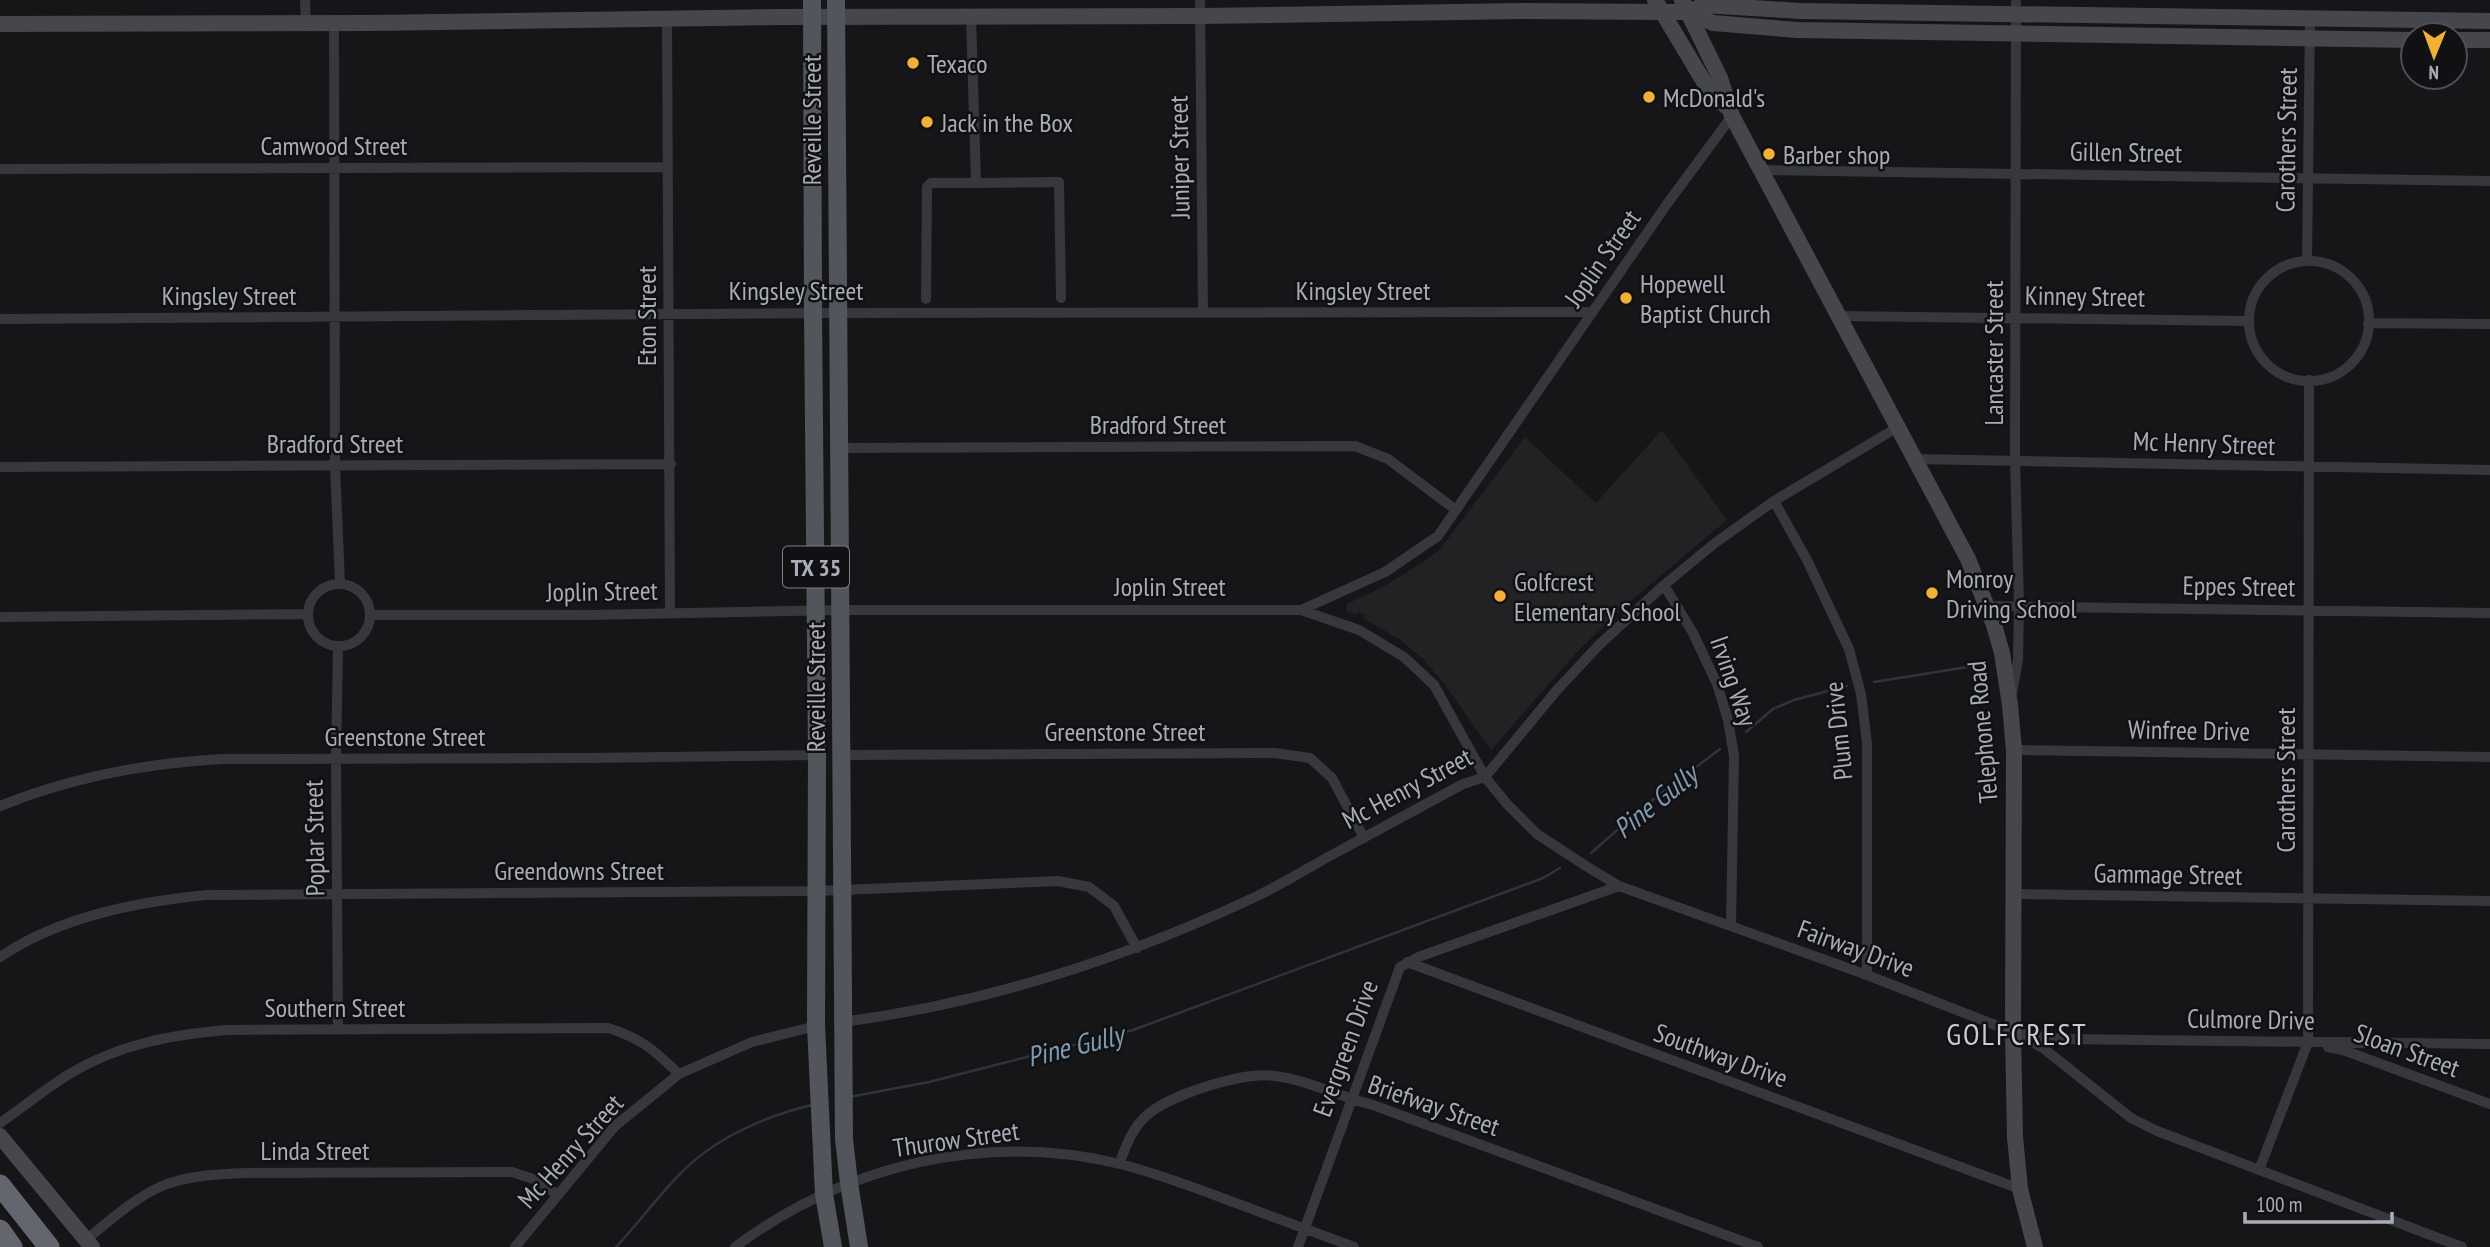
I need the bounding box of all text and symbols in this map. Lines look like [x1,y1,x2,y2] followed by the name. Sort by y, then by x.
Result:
[2399,21,2469,91] north arrow
[927,47,987,80] place label: Texaco
[795,55,828,185] street label: Reveille Street
[905,55,921,71] marker: Texaco
[2428,61,2439,85] text: N
[2268,67,2304,213] street label: Carothers Street
[1663,81,1765,114] place label: McDonald's
[1641,89,1657,105] marker: McDonald's
[1161,95,1197,220] street label: Juniper Street
[940,106,1073,139] place label: Jack in the Box
[919,114,935,130] marker: Jack in the Box
[260,129,408,162] street label: Camwood Street
[2070,135,2182,169] street label: Gillen Street
[1783,138,1890,171] place label: Barber shop
[1761,146,1777,162] marker: Barber shop
[1556,203,1647,314] street label: Joplin Street
[630,266,663,366] street label: Eton Street
[1640,267,1771,330] place label: Hopewell Baptist Church
[729,274,863,307] street label: Kingsley Street
[1296,274,1430,307] street label: Kingsley Street
[2025,278,2145,314] street label: Kinney Street
[162,279,296,312] street label: Kingsley Street
[1977,281,2010,425] street label: Lancaster Street
[1618,290,1634,306] marker: Hopewell Baptist Church
[1090,408,1226,441] street label: Bradford Street
[2132,424,2276,462] street label: Mc Henry Street
[267,427,403,460] street label: Bradford Street
[783,546,849,588] road number: TX 35
[1946,562,2077,625] place label: Monroy Driving School
[1514,565,1681,628] place label: Golfcrest Elementary School
[2182,569,2296,603] street label: Eppes Street
[1113,570,1226,603] street label: Joplin Street
[545,574,658,608] street label: Joplin Street
[1924,585,1940,601] marker: Monroy Driving School
[1492,588,1508,604] marker: Golfcrest Elementary School
[799,622,832,752] street label: Reveille Street
[1703,631,1765,731] street label: Irving Way
[1959,660,2005,804] street label: Telephone Road
[1816,680,1860,782] street label: Plum Drive
[2269,708,2302,852] street label: Carothers Street
[2128,712,2250,748] street label: Winfree Drive
[1044,715,1206,748] street label: Greenstone Street
[324,720,486,753] street label: Greenstone Street
[1336,740,1478,836] street label: Mc Henry Street
[1605,754,1707,846] water label: Pine Gully
[296,780,332,896] street label: Poplar Street
[494,854,664,887] street label: Greendowns Street
[2093,856,2243,892] street label: Gammage Street
[1793,912,1919,984] street label: Fairway Drive
[1305,975,1385,1121] street label: Evergreen Drive
[265,991,405,1024] street label: Southern Street
[2187,1001,2315,1037] street label: Culmore Drive
[1023,1014,1130,1075] water label: Pine Gully
[1946,1014,2088,1053] district label: GOLFCREST
[1650,1016,1792,1094] street label: Southway Drive
[2350,1016,2464,1084] street label: Sloan Street
[1364,1067,1504,1143] street label: Briefway Street
[510,1087,630,1215] street label: Mc Henry Street
[891,1114,1021,1164] street label: Thurow Street
[261,1134,369,1167] street label: Linda Street
[2245,1180,2392,1224] scale bar
[2256,1191,2302,1218] text: 100 m

